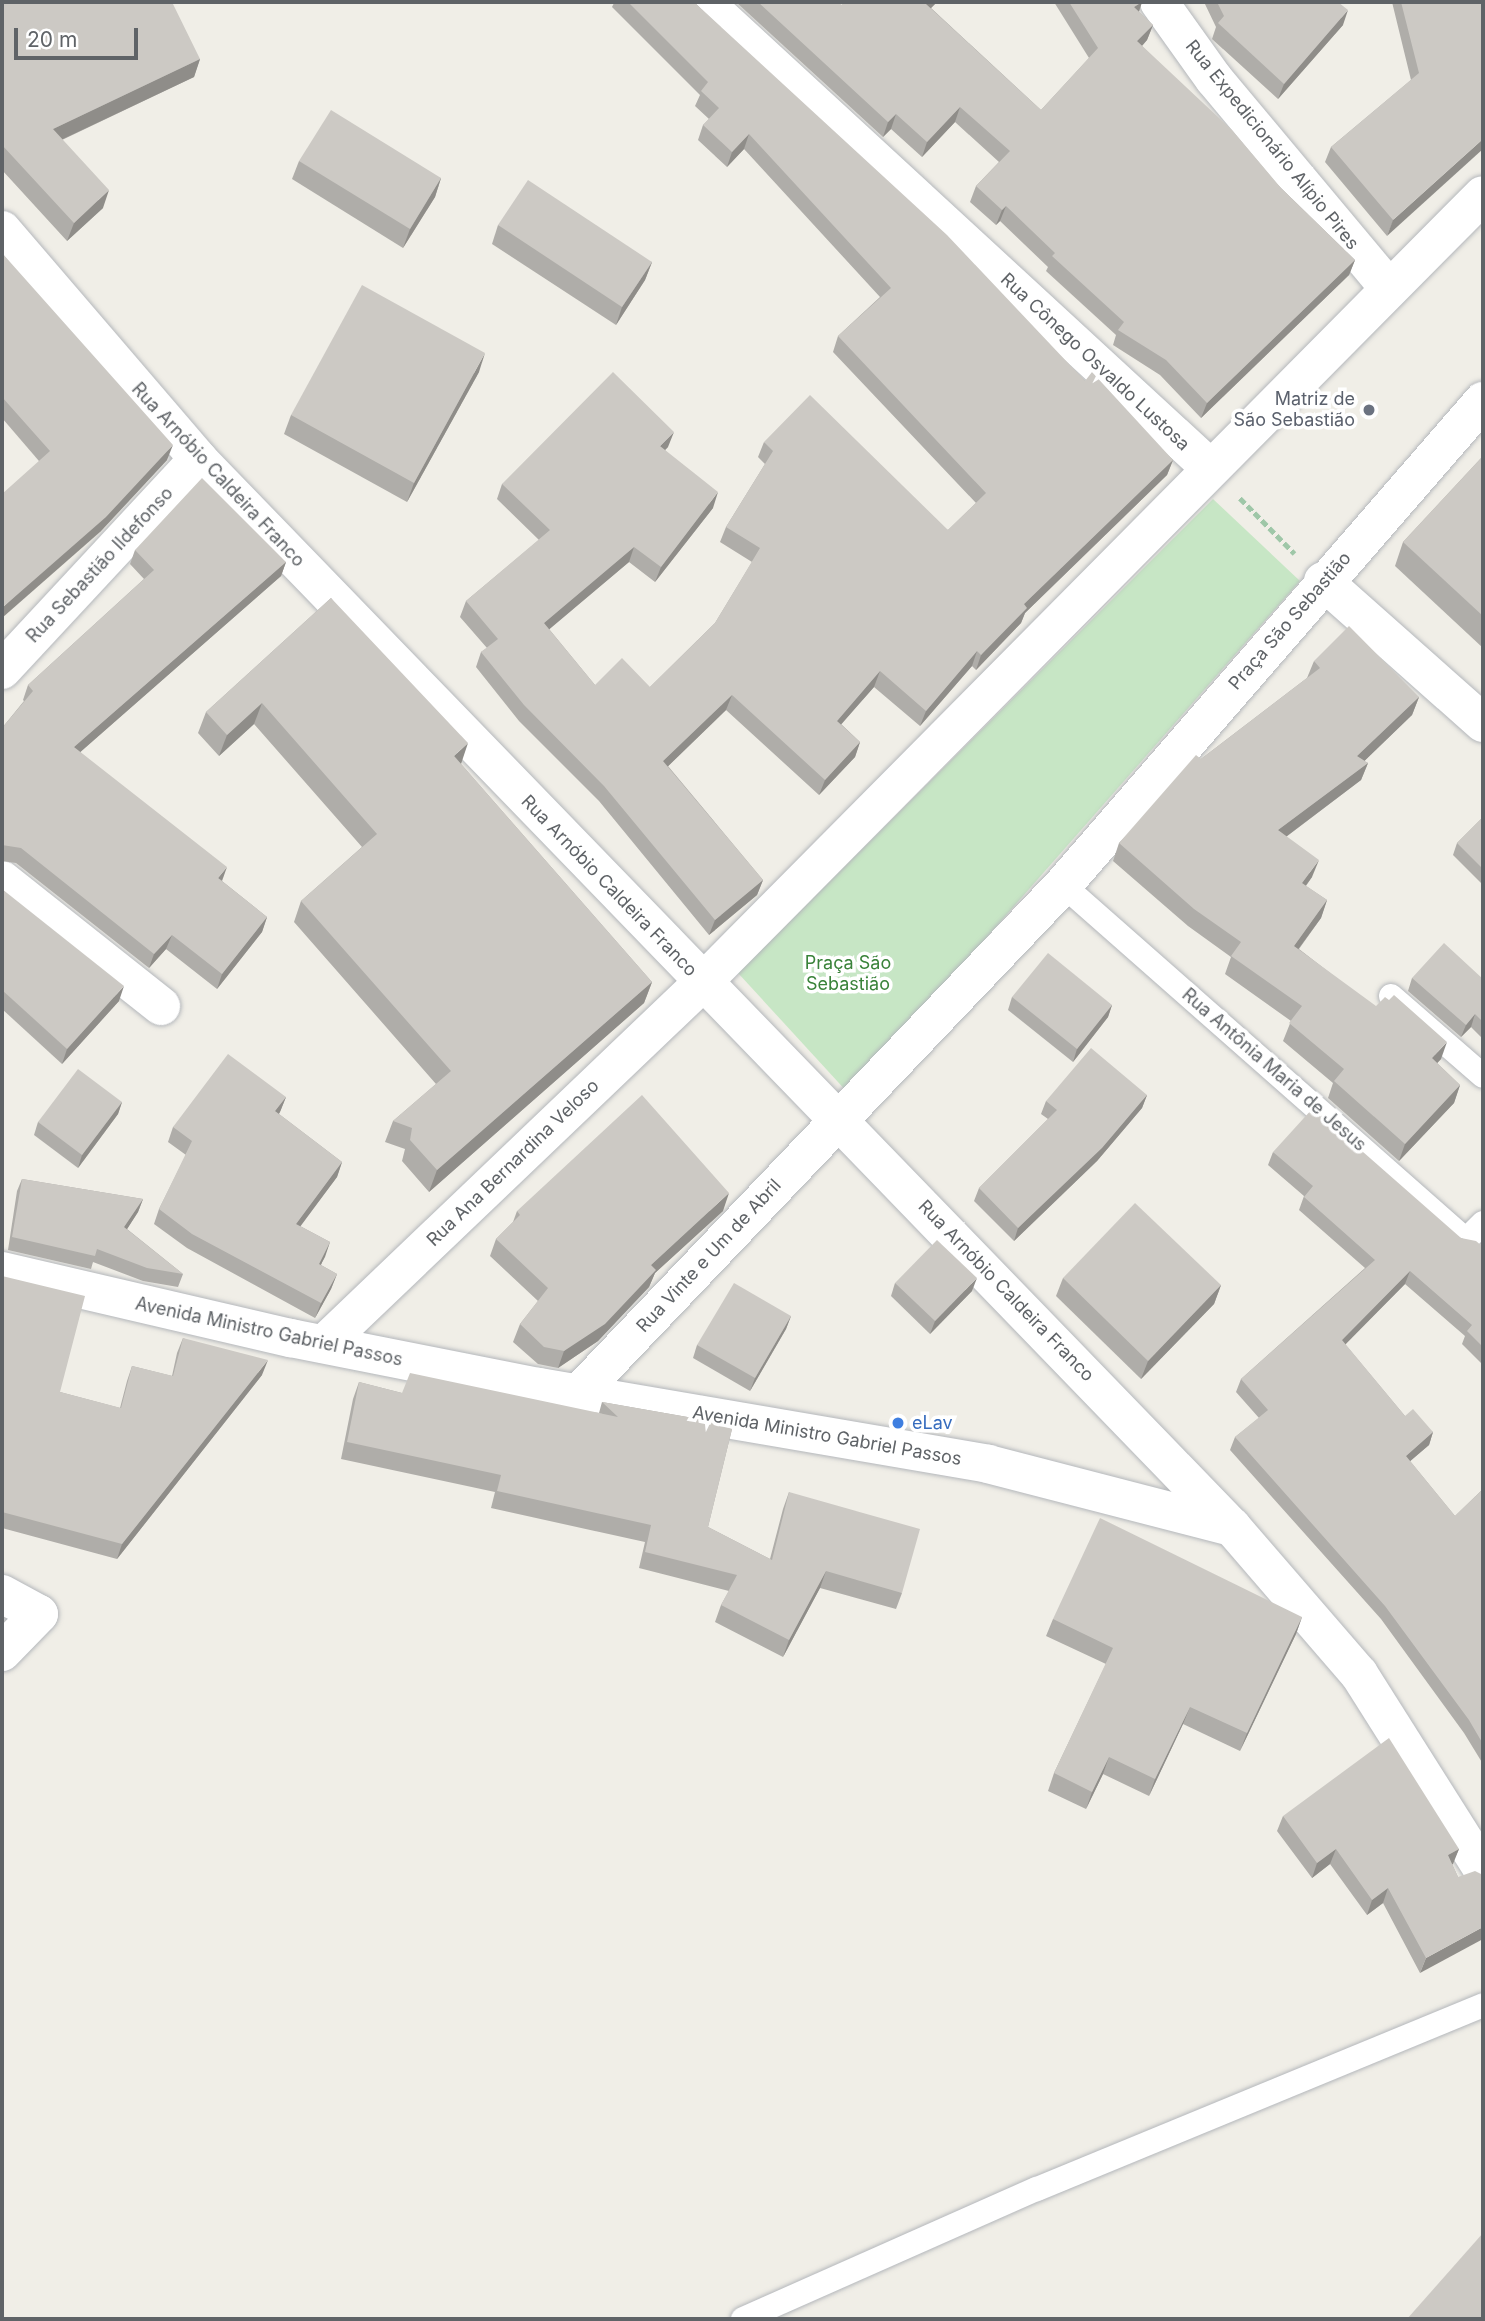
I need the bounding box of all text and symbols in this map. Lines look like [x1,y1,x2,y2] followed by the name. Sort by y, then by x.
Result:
[18,14,142,58] scale bar
[27,27,77,52] text: 20 m
[1181,36,1363,254] street label: Rua Expedicionário Alípio Pires
[996,269,1194,455] street label: Rua Cônego Osvaldo Lustosa
[127,379,309,571] street label: Rua Arnóbio Caldeira Franco
[1233,389,1355,432] place label: Matriz de São Sebastião
[1361,402,1377,418] marker: Matriz de São Sebastião
[22,483,178,647] street label: Rua Sebastião Ildefonso
[1224,548,1356,694] street label: Praça São Sebastião
[517,791,701,981] street label: Rua Arnóbio Caldeira Franco
[805,953,891,996] park label: Praça São Sebastião
[1177,984,1371,1156] street label: Rua Antônia Maria de Jesus
[422,1075,604,1251] street label: Rua Ana Bernardina Veloso
[632,1175,786,1337] street label: Rua Vinte e Um de Abril
[914,1196,1098,1386] street label: Rua Arnóbio Caldeira Franco
[133,1293,405,1371] street label: Avenida Ministro Gabriel Passos
[691,1402,963,1470] street label: Avenida Ministro Gabriel Passos
[912,1412,953,1434] place label: eLav
[890,1415,906,1431] marker: eLav

